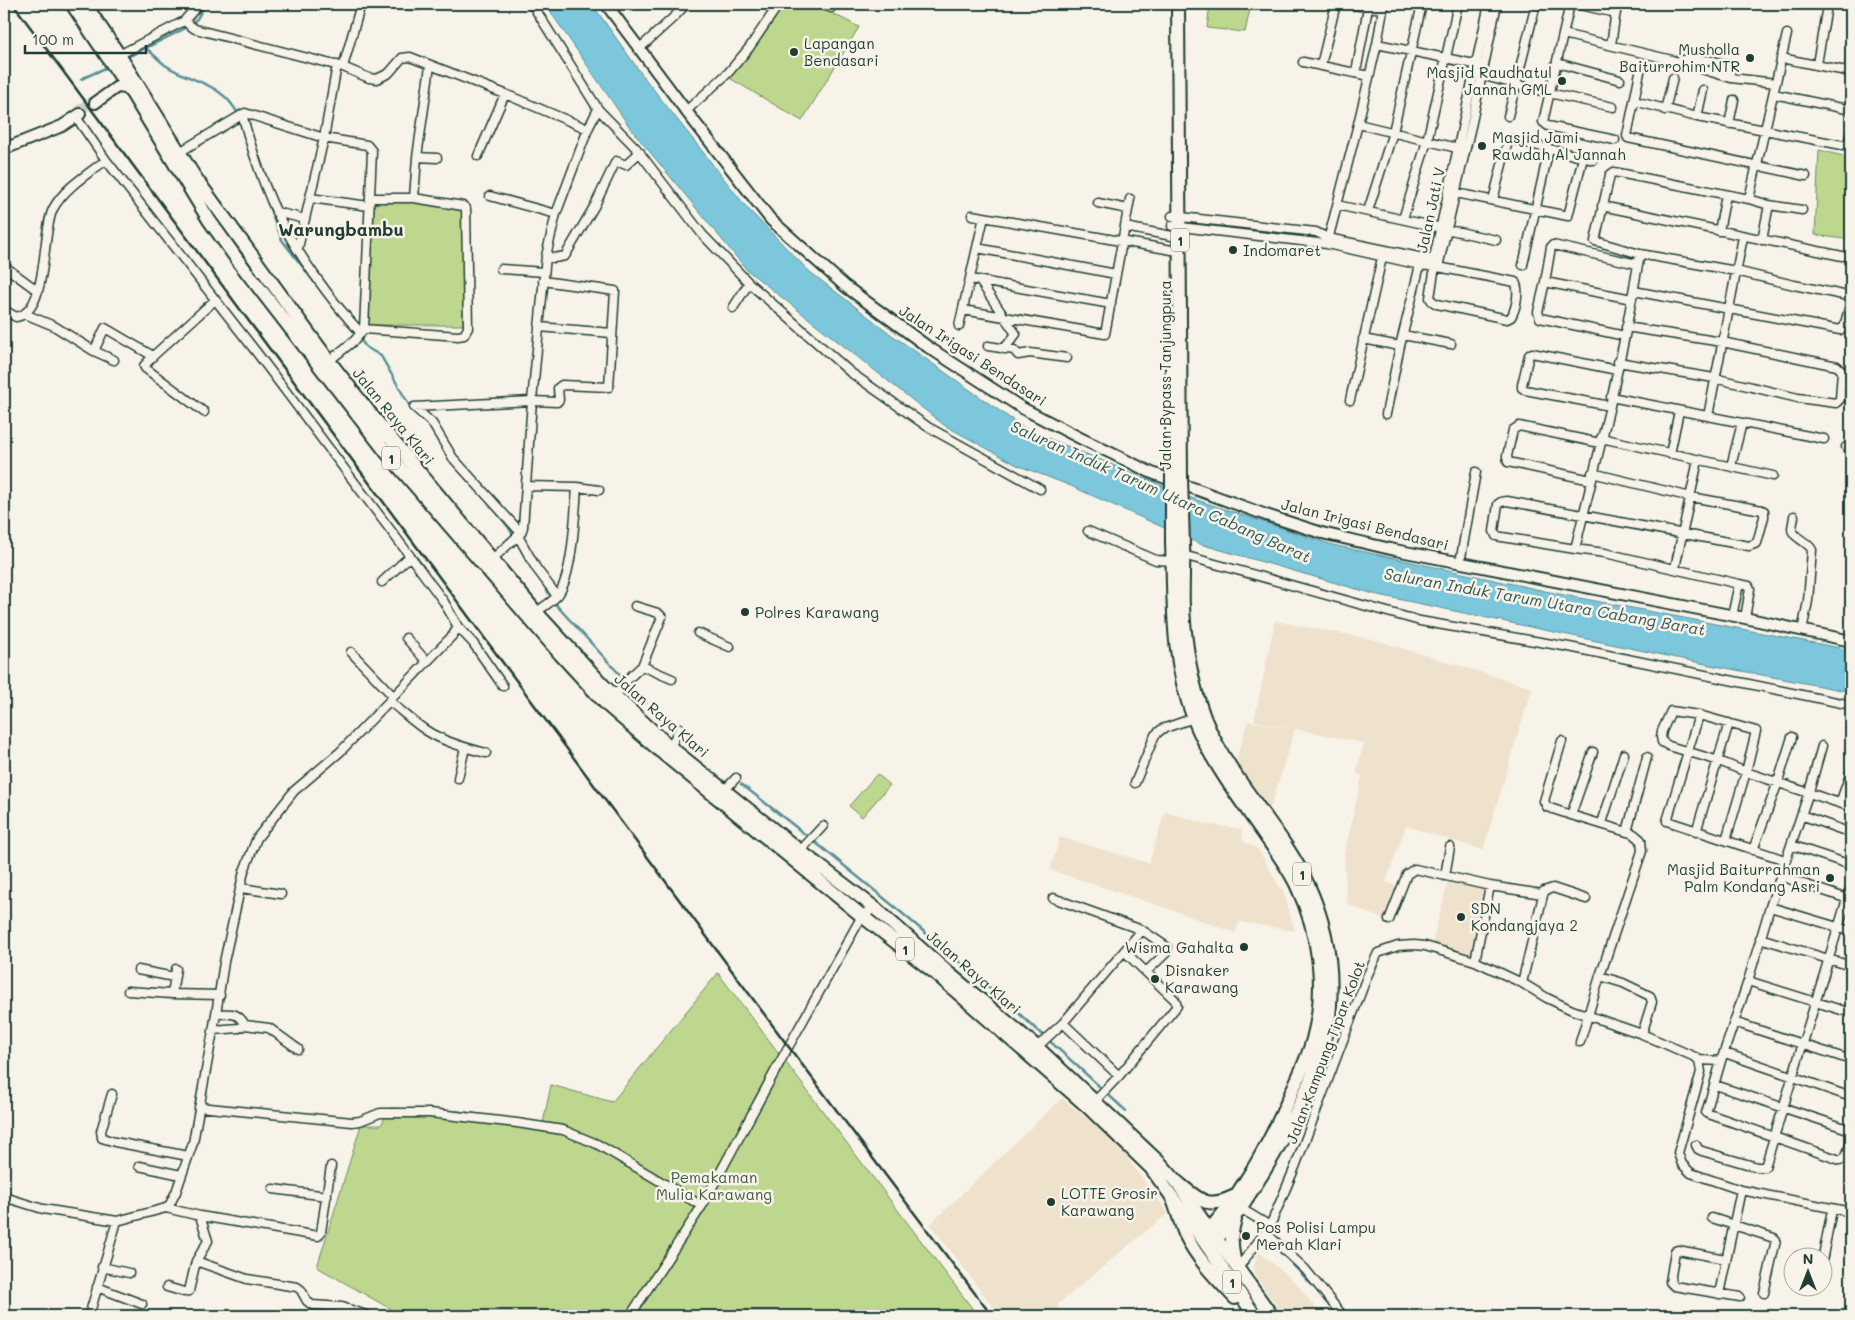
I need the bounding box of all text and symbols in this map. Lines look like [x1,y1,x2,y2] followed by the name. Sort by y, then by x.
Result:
[25,22,146,54] scale bar
[32,29,74,49] text: 100 m
[804,33,879,70] place label: Lapangan Bendasari
[1619,39,1740,76] place label: Musholla Baiturrohim NTR
[788,46,800,58] marker: Lapangan Bendasari
[1744,52,1756,64] marker: Musholla Baiturrohim NTR
[1426,62,1552,99] place label: Masjid Raudhatul Jannah GML
[1556,75,1568,87] marker: Masjid Raudhatul Jannah GML
[1492,127,1626,164] place label: Masjid Jami Rawdah Al Jannah
[1476,140,1488,152] marker: Masjid Jami Rawdah Al Jannah
[1411,165,1449,255] street label: Jalan Jati V
[278,217,404,241] district label: Warungbambu
[1171,228,1189,252] road number: 1
[1243,240,1321,260] place label: Indomaret
[1227,244,1239,256] marker: Indomaret
[1155,280,1175,470] street label: Jalan Bypass Tanjungpura
[896,300,1050,410] street label: Jalan Irigasi Bendasari
[349,363,439,469] street label: Jalan Raya Klari
[1008,415,1314,567] water label: Saluran Induk Tarum Utara Cabang Barat
[382,446,400,469] road number: 1
[1279,494,1451,554] street label: Jalan Irigasi Bendasari
[1383,562,1707,640] water label: Saluran Induk Tarum Utara Cabang Barat
[755,602,879,622] place label: Polres Karawang
[739,606,751,618] marker: Polres Karawang
[611,668,713,762] street label: Jalan Raya Klari
[1667,859,1820,896] place label: Masjid Baiturrahman Palm Kondang Asri
[1293,862,1311,886] road number: 1
[1824,872,1836,884] marker: Masjid Baiturrahman Palm Kondang Asri
[1471,898,1578,935] place label: SDN Kondangjaya 2
[1455,911,1467,923] marker: SDN Kondangjaya 2
[923,925,1025,1019] street label: Jalan Raya Klari
[1125,937,1234,957] place label: Wisma Gahalta
[896,938,914,961] road number: 1
[1238,941,1250,953] marker: Wisma Gahalta
[1281,958,1369,1146] street label: Jalan Kampung Tipar Kolot
[1165,960,1239,997] place label: Disnaker Karawang
[1149,973,1161,985] marker: Disnaker Karawang
[656,1167,772,1204] park label: Pemakaman Mulia Karawang
[1061,1183,1158,1220] place label: LOTTE Grosir Karawang
[1045,1196,1057,1208] marker: LOTTE Grosir Karawang
[1256,1217,1376,1254] place label: Pos Polisi Lampu Merah Klari
[1240,1230,1252,1242] marker: Pos Polisi Lampu Merah Klari
[1782,1248,1832,1298] north arrow
[1803,1249,1813,1268] text: N
[1223,1270,1241,1294] road number: 1

